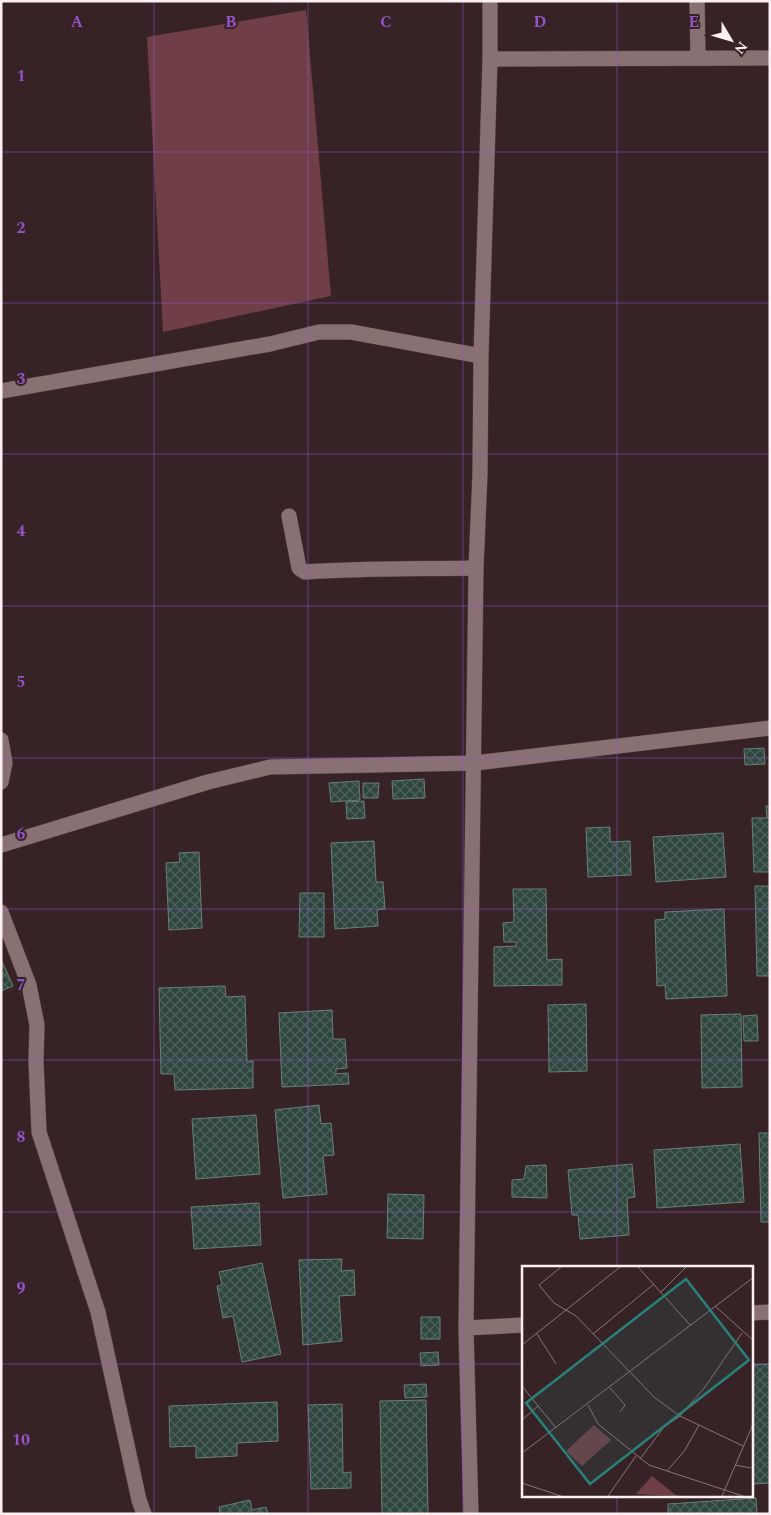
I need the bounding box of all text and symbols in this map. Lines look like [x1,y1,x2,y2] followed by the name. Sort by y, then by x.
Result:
[71,10,84,34] text: A
[225,10,237,34] text: B
[380,10,392,34] text: C
[534,10,547,34] text: D
[689,10,699,34] text: E
[706,15,756,65] north arrow
[729,37,753,59] text: N
[17,64,25,88] text: 1
[17,216,26,240] text: 2
[17,367,26,391] text: 3
[17,519,26,543] text: 4
[17,670,25,694] text: 5
[17,822,26,846] text: 6
[17,973,26,997] text: 7
[17,1125,26,1149] text: 8
[522,1266,754,1498] inset map
[17,1276,26,1300] text: 9
[12,1428,30,1452] text: 10

